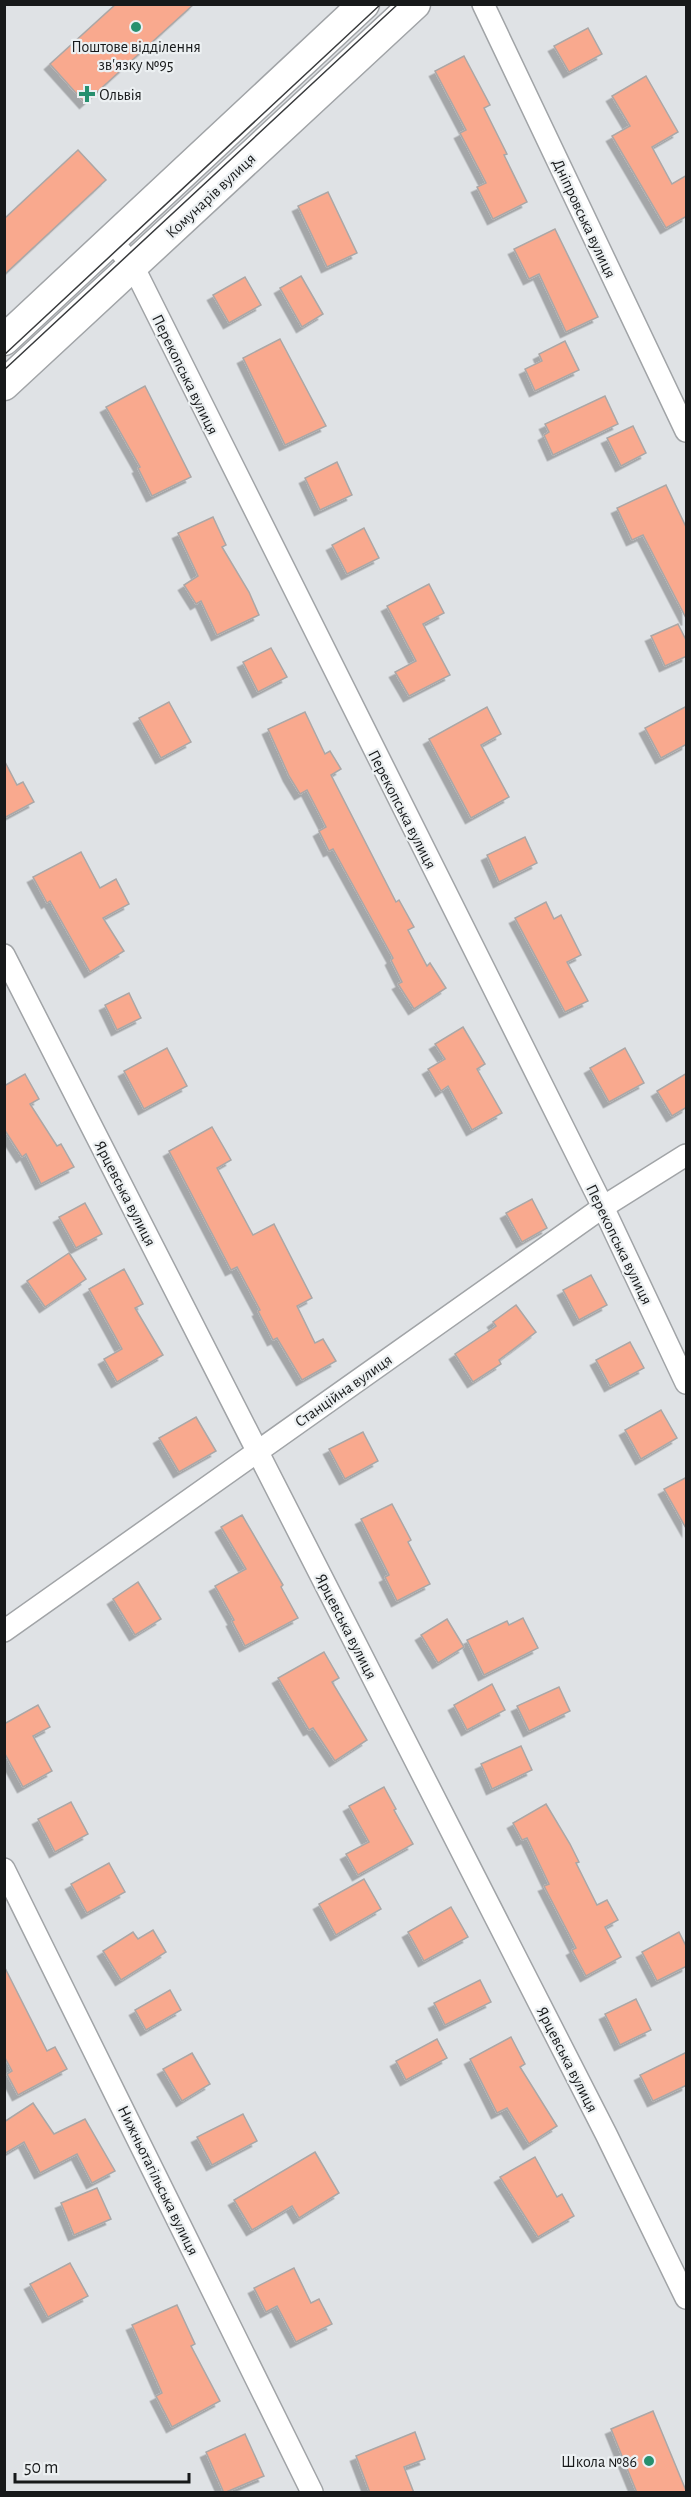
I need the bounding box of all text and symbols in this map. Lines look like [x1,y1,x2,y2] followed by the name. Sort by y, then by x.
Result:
[129,20,143,34] marker: Поштове відділення зв'язку №95
[71,39,201,74] place label: Поштове відділення зв'язку №95
[80,87,94,101] marker: Ольвія
[99,87,142,103] place label: Ольвія
[163,150,259,242] street label: Комунарів вулиця
[549,156,619,281] street label: Дніпровська вулиця
[148,312,221,437] street label: Перекопська вулиця
[364,747,439,872] street label: Перекопська вулиця
[91,1138,159,1249] street label: Ярцевська вулиця
[582,1182,655,1307] street label: Перекопська вулиця
[292,1351,396,1431] street label: Станційна вулиця
[312,1571,380,1682] street label: Ярцевська вулиця
[533,2004,601,2115] street label: Ярцевська вулиця
[114,2103,201,2258] street label: Нижньотагільська вулиця
[15,2446,189,2484] scale bar
[561,2454,637,2470] place label: Школа №86
[642,2454,656,2468] marker: Школа №86
[24,2459,58,2477] text: 50 m

